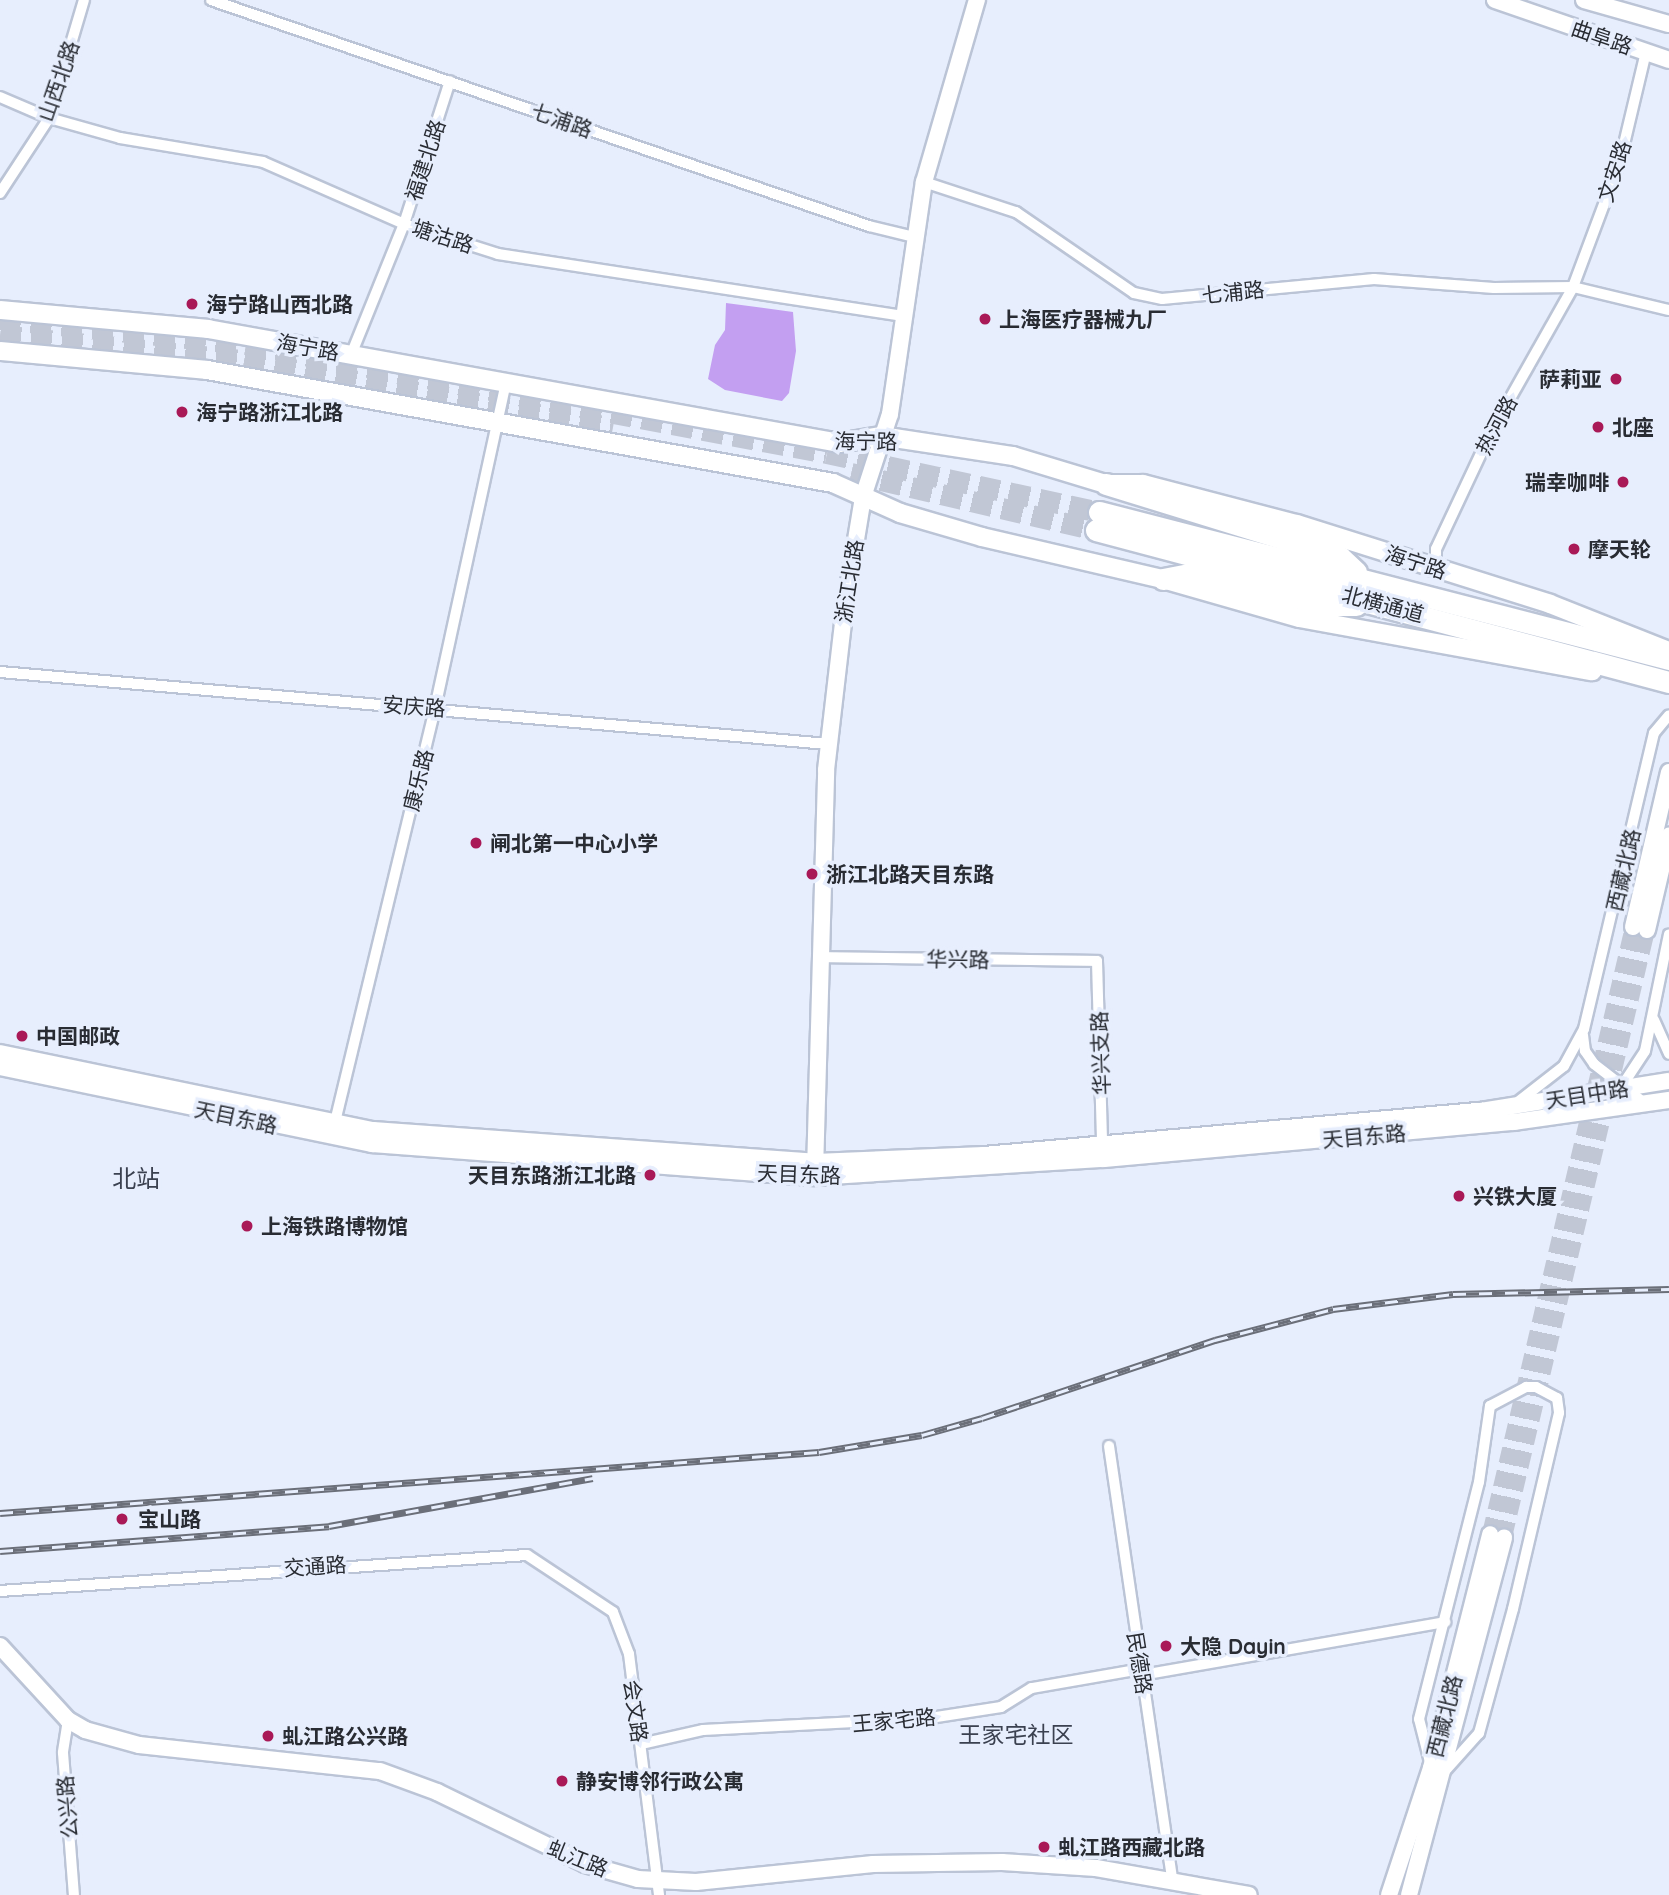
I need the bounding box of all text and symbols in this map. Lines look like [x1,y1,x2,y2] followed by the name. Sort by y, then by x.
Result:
[1568,15,1636,59] street label: 曲阜路
[32,37,84,125] street label: 山西北路
[528,98,596,142] street label: 七浦路
[400,116,450,204] street label: 福建北路
[1592,137,1636,205] street label: 文安路
[409,214,477,258] street label: 塘沽路
[1200,276,1266,308] street label: 七浦路
[206,291,353,317] place label: 海宁路山西北路
[184,296,200,312] marker: 海宁路山西北路
[999,306,1167,332] place label: 上海医疗器械九厂
[977,311,993,327] marker: 上海医疗器械九厂
[275,329,341,365] street label: 海宁路
[1539,366,1602,392] place label: 萨莉亚
[1608,371,1624,387] marker: 萨莉亚
[1470,391,1522,459] street label: 热河路
[196,399,343,425] place label: 海宁路浙江北路
[174,404,190,420] marker: 海宁路浙江北路
[1612,414,1654,440] place label: 北座
[1590,419,1606,435] marker: 北座
[834,428,898,454] street label: 海宁路
[1525,469,1609,495] place label: 瑞幸咖啡
[1615,474,1631,490] marker: 瑞幸咖啡
[1588,536,1651,562] place label: 摩天轮
[830,538,868,624] street label: 浙江北路
[1382,540,1450,584] street label: 海宁路
[1566,541,1582,557] marker: 摩天轮
[1339,581,1427,627] street label: 北横通道
[382,691,446,721] street label: 安庆路
[398,746,438,814] street label: 康乐路
[1601,826,1645,914] street label: 西藏北路
[490,830,658,856] place label: 闸北第一中心小学
[468,835,484,851] marker: 闸北第一中心小学
[826,861,994,887] place label: 浙江北路天目东路
[804,866,820,882] marker: 浙江北路天目东路
[926,946,990,972] street label: 华兴路
[1086,1011,1114,1095] street label: 华兴支路
[36,1023,120,1049] place label: 中国邮政
[14,1028,30,1044] marker: 中国邮政
[1544,1075,1630,1113] street label: 天目中路
[192,1096,280,1138] street label: 天目东路
[1321,1120,1407,1152] street label: 天目东路
[757,1160,841,1188] street label: 天目东路
[468,1162,636,1188] place label: 天目东路浙江北路
[112,1165,160,1193] district label: 北站
[642,1167,658,1183] marker: 天目东路浙江北路
[1473,1183,1557,1209] place label: 兴铁大厦
[1451,1188,1467,1204] marker: 兴铁大厦
[261,1213,408,1239] place label: 上海铁路博物馆
[239,1218,255,1234] marker: 上海铁路博物馆
[138,1506,201,1532] place label: 宝山路
[112,1509,132,1529] marker: 宝山路
[283,1551,347,1581] street label: 交通路
[1123,1630,1157,1696] street label: 民德路
[1180,1633,1286,1659] place label: 大隐 Dayin
[1158,1638,1174,1654] marker: 大隐 Dayin
[1422,1672,1466,1760] street label: 西藏北路
[619,1678,653,1744] street label: 会文路
[851,1704,937,1736] street label: 王家宅路
[959,1721,1073,1749] district label: 王家宅社区
[282,1723,408,1749] place label: 虬江路公兴路
[260,1728,276,1744] marker: 虬江路公兴路
[576,1768,744,1794] place label: 静安博邻行政公寓
[554,1773,570,1789] marker: 静安博邻行政公寓
[52,1775,82,1839] street label: 公兴路
[1058,1834,1205,1860] place label: 虬江路西藏北路
[544,1835,612,1881] street label: 虬江路
[1036,1839,1052,1855] marker: 虬江路西藏北路

